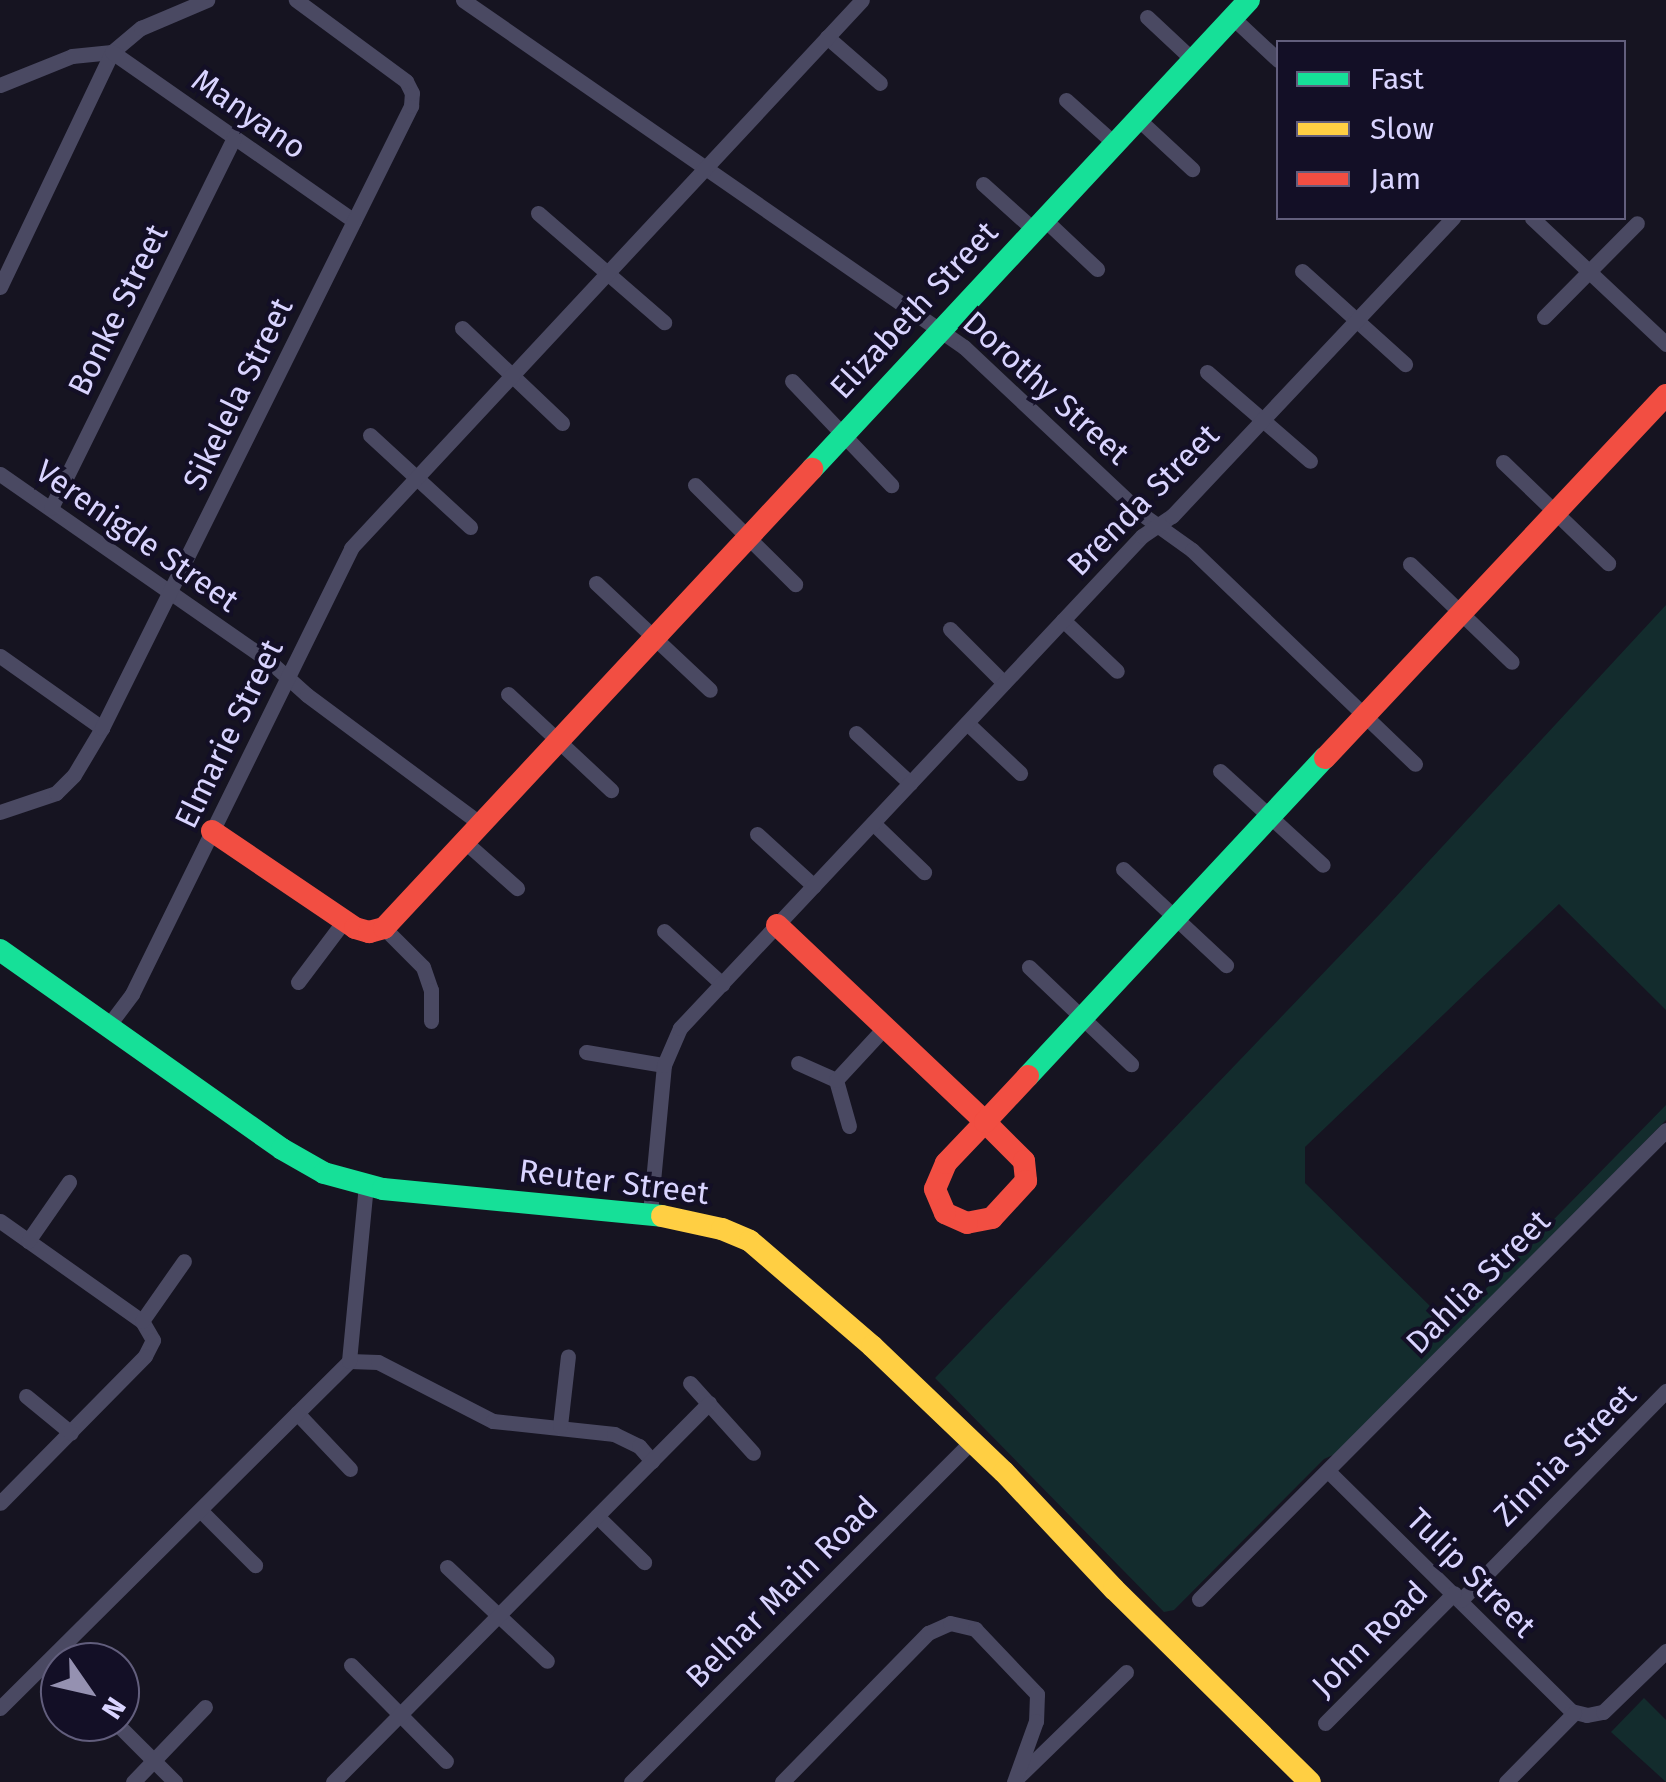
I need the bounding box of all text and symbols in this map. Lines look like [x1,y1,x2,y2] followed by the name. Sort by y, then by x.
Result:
[1276,40,1626,220] legend
[184,61,314,167] street label: Manyano
[1370,61,1424,97] text: Fast
[1370,111,1434,147] text: Slow
[1370,161,1421,197] text: Jam
[822,213,1006,407] street label: Elizabeth Street
[60,218,176,402] street label: Bonke Street
[175,292,301,496] street label: Sikelela Street
[955,303,1137,473] street label: Dorothy Street
[1059,416,1227,584] street label: Brenda Street
[28,452,246,620] street label: Verenigde Street
[167,633,291,835] street label: Elmarie Street
[517,1151,711,1213] street label: Reuter Street
[1398,1202,1558,1362] street label: Dahlia Street
[1486,1376,1644,1534] street label: Zinnia Street
[678,1488,886,1696] street label: Belhar Main Road
[1399,1501,1543,1645] street label: Tulip Street
[1304,1573,1436,1705] street label: John Road
[40,1642,140,1742] north arrow
[95,1691,133,1725] text: N

